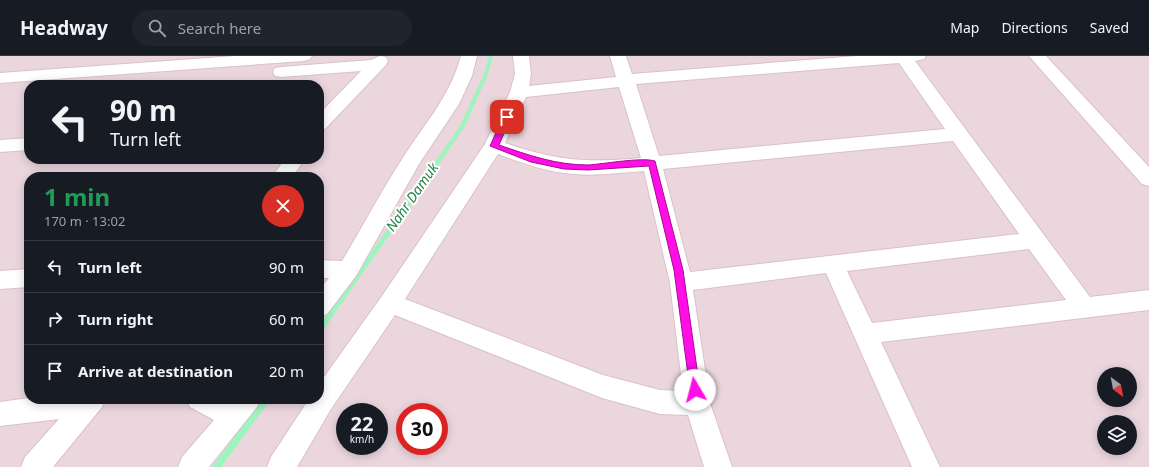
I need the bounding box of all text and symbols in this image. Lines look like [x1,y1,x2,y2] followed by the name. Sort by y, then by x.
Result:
[132,10,412,46] search box
[20,15,108,41] text: Headway
[146,17,168,39] icon: search
[178,18,261,38] text: Search here
[950,18,979,37] text: Map
[1001,18,1068,37] text: Directions
[1090,18,1129,37] text: Saved
[110,91,177,129] text: 90 m
[44,96,96,148] icon: left
[490,100,524,134] pin
[496,106,518,128] icon: arrive
[110,127,181,151] text: Turn left
[381,158,443,235] water label: Nahr Damuk
[44,180,110,213] text: 1 min
[262,185,304,227] button: close
[44,212,125,230] text: 170 m · 13:02
[44,256,66,278] icon: left
[78,257,142,277] text: Turn left
[269,257,304,277] text: 90 m
[44,308,66,330] icon: right
[78,309,153,329] text: Turn right
[269,309,304,329] text: 60 m
[44,360,66,382] icon: arrive
[78,361,233,381] text: Arrive at destination
[269,361,304,381] text: 20 m
[1097,367,1137,407] north arrow
[1097,367,1137,455] map controls
[674,369,716,411] position arrow
[396,403,448,455] speed limit sign: 30
[351,410,373,437] text: 22
[1097,415,1137,455] button: layers
[350,432,374,446] text: km/h

